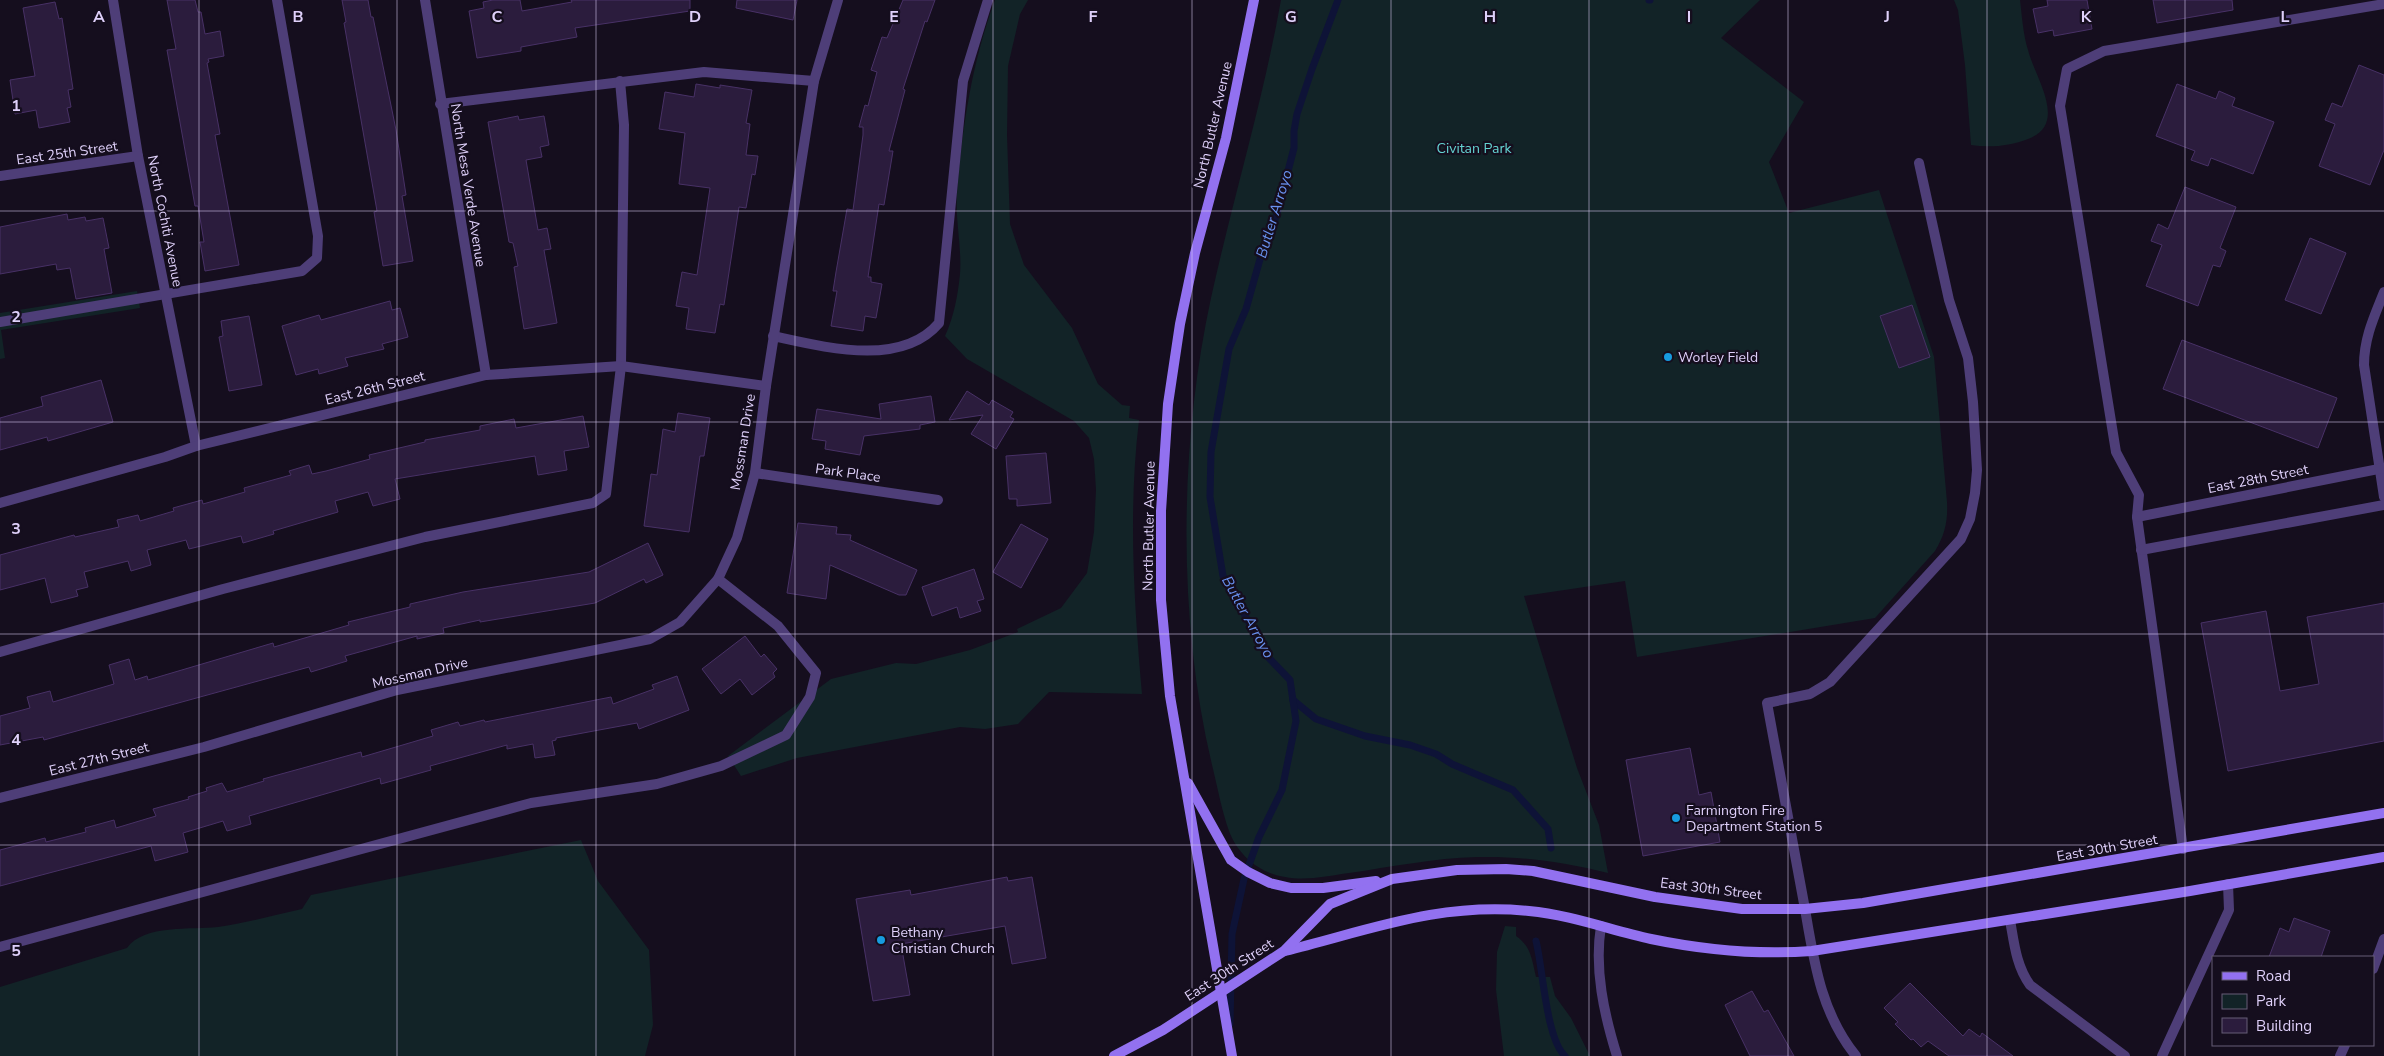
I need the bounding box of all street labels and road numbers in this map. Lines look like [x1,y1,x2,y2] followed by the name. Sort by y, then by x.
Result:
[1189,60,1237,190] street label: North Butler Avenue
[446,102,490,268] street label: North Mesa Verde Avenue
[15,136,119,170] street label: East 25th Street
[143,154,187,288] street label: North Cochiti Avenue
[323,366,427,410] street label: East 26th Street
[726,392,760,492] street label: Mossman Drive
[814,459,882,487] street label: Park Place
[2206,460,2310,498] street label: East 28th Street
[1138,461,1160,591] street label: North Butler Avenue
[370,653,470,693] street label: Mossman Drive
[47,737,151,781] street label: East 27th Street
[2055,830,2159,866] street label: East 30th Street
[1659,873,1763,905] street label: East 30th Street
[1181,934,1277,1006] street label: East 30th Street

